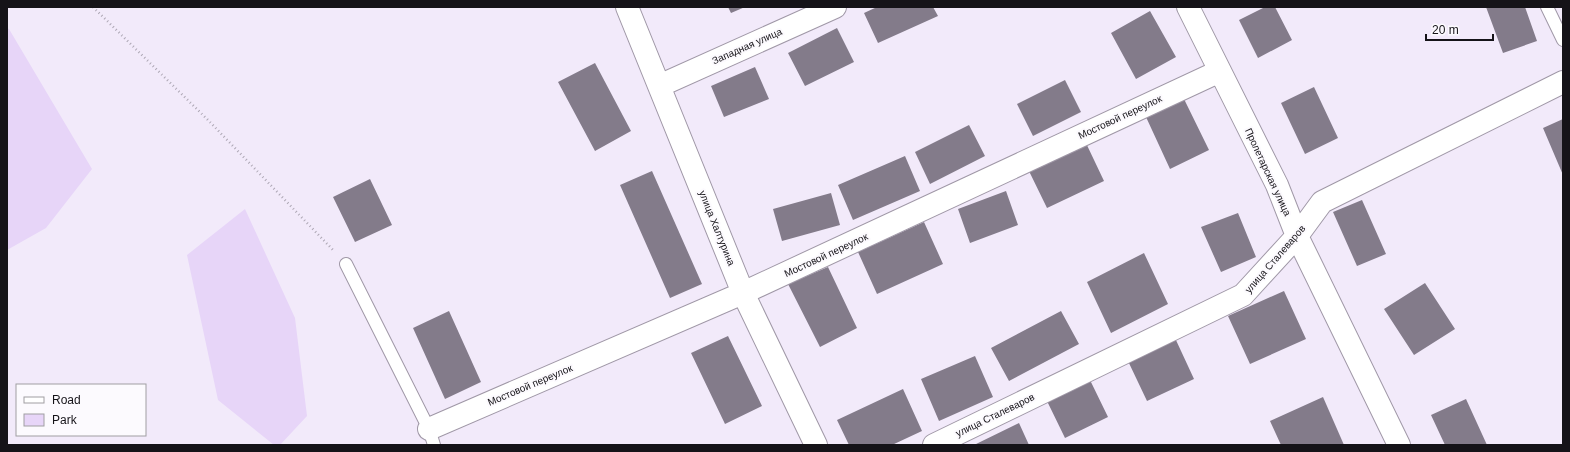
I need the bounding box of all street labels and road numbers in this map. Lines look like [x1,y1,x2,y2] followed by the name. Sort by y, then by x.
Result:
[710,26,784,66] street label: Западная улица
[1077,93,1164,141] street label: Мостовой переулок
[1243,126,1293,218] street label: Пролетарская улица
[697,189,737,268] street label: улица Халтурина
[1243,223,1307,295] street label: улица Сталеваров
[783,231,870,279] street label: Мостовой переулок
[486,362,575,408] street label: Мостовой переулок
[954,391,1036,439] street label: улица Сталеваров

